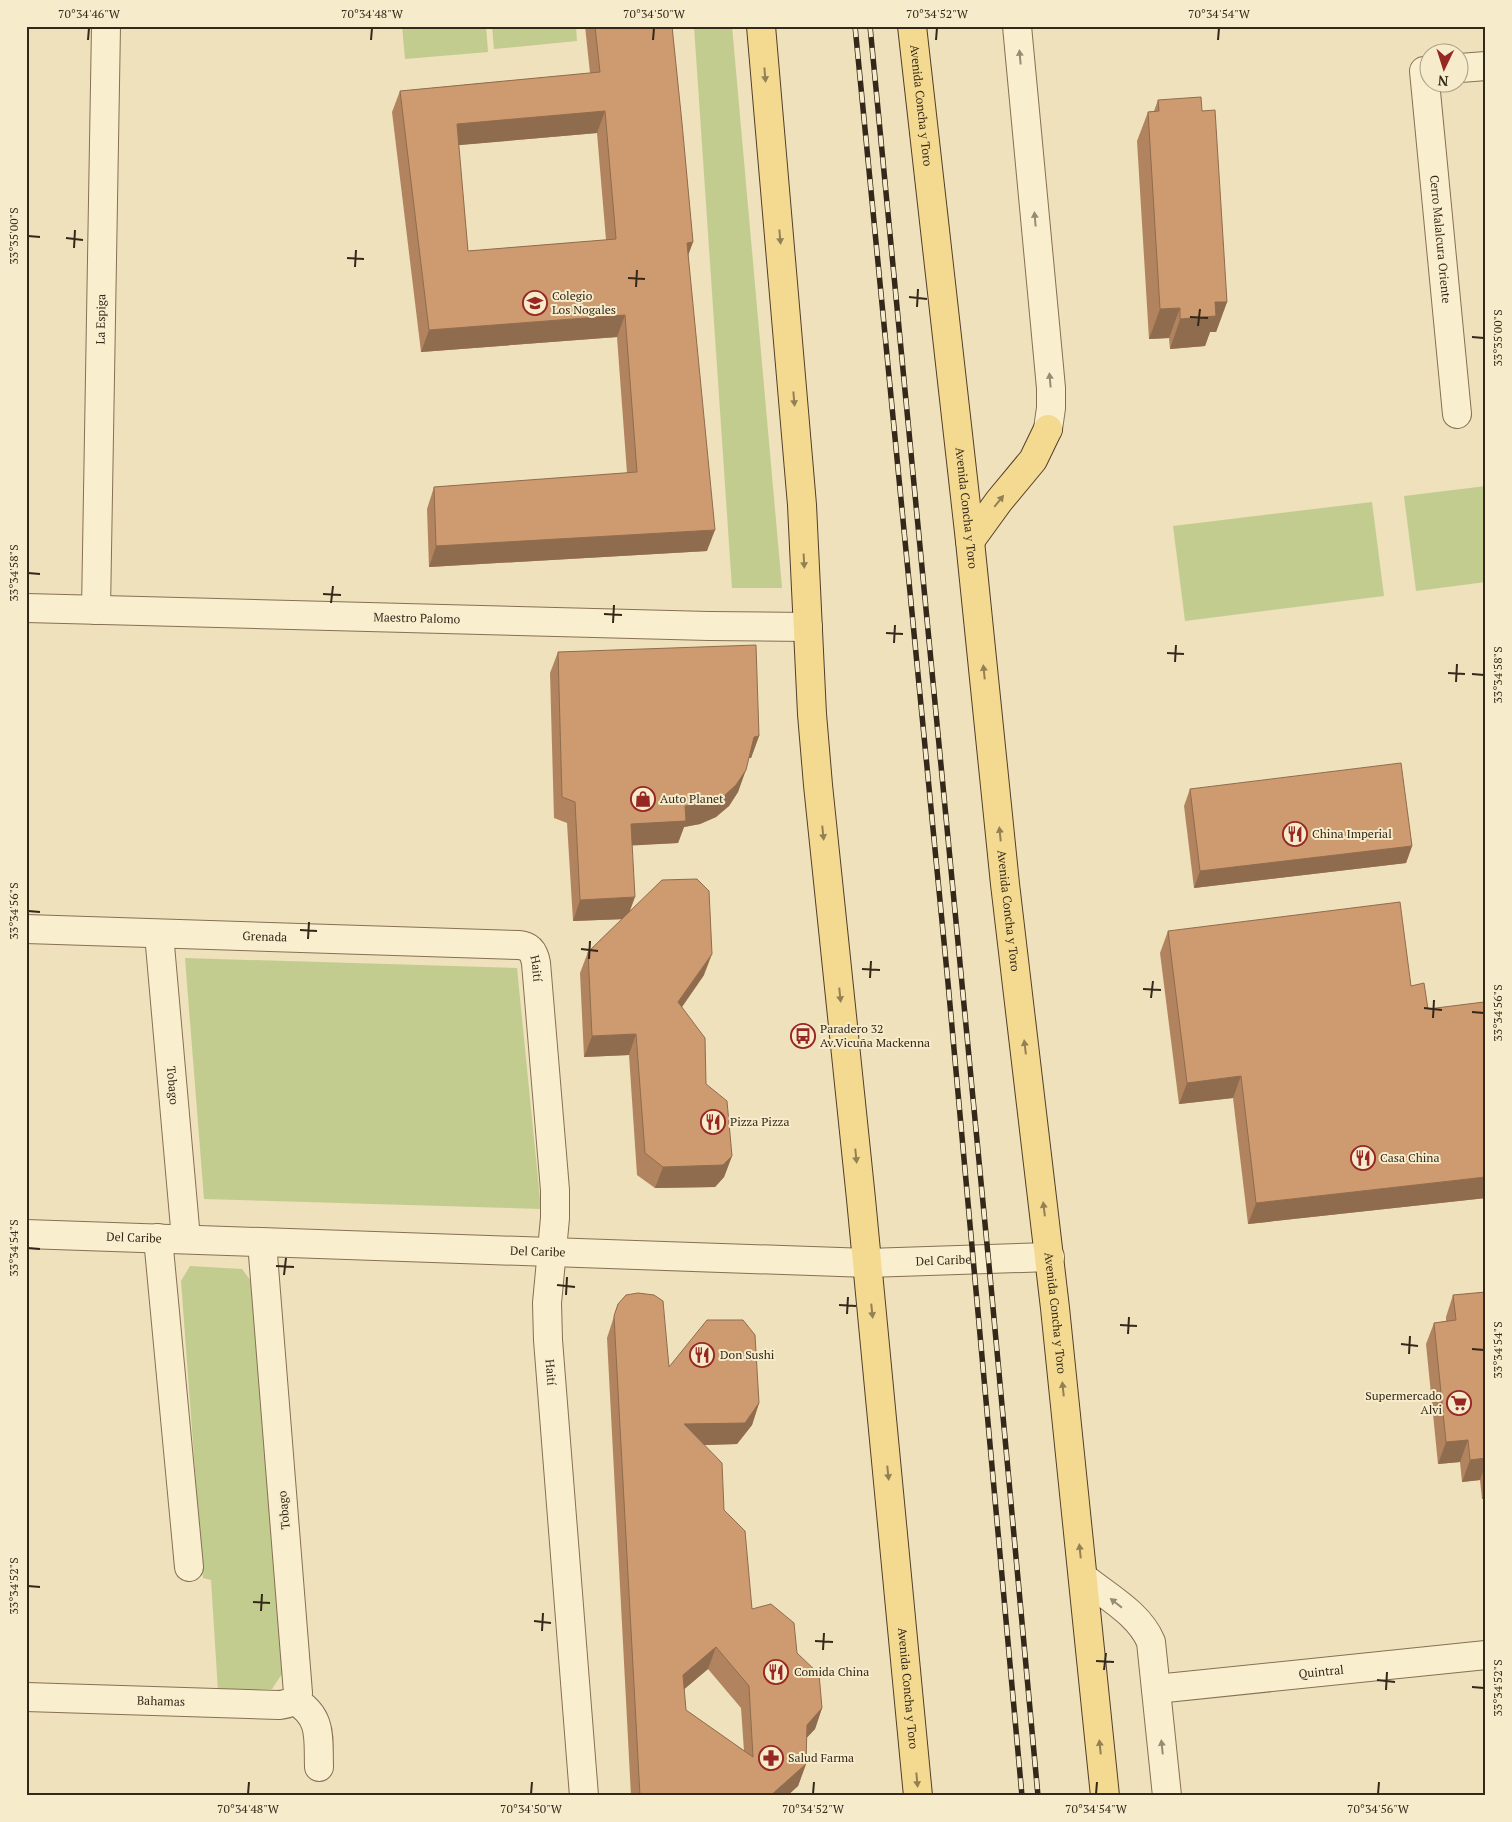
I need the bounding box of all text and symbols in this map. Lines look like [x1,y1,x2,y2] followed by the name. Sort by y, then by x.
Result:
[58,6,121,21] text: 70°34'46"W
[341,6,404,21] text: 70°34'48"W
[623,6,686,21] text: 70°34'50"W
[906,6,969,21] text: 70°34'52"W
[1188,6,1251,21] text: 70°34'54"W
[1420,42,1470,92] north arrow
[907,44,936,167] street label: Avenida Concha y Toro
[1016,48,1024,64] one-way arrow
[761,67,769,83] one-way arrow
[1437,72,1449,91] text: N
[1427,174,1454,304] street label: Cerro Malalcura Oriente
[6,207,21,265] text: 33°35'00"S
[1031,210,1039,226] one-way arrow
[776,229,784,245] one-way arrow
[552,288,616,317] place label: Colegio Los Nogales
[522,290,548,316] school or university icon: Colegio Los Nogales
[93,294,108,344] street label: La Espiga
[1490,309,1505,367] text: 33°35'00"S
[1046,372,1054,388] one-way arrow
[790,391,798,407] one-way arrow
[952,446,981,570] street label: Avenida Concha y Toro
[994,495,1005,508] one-way arrow
[6,544,21,602] text: 33°34'58"S
[801,553,809,569] one-way arrow
[373,609,461,626] street label: Maestro Palomo
[1490,646,1505,704] text: 33°34'58"S
[980,664,988,680] one-way arrow
[630,786,656,812] shop icon: Auto Planet
[660,791,724,806] place label: Auto Planet
[1282,821,1308,847] restaurant icon: China Imperial
[819,825,827,841] one-way arrow
[996,825,1004,841] one-way arrow
[1312,826,1392,841] place label: China Imperial
[995,849,1023,973] street label: Avenida Concha y Toro
[6,882,21,940] text: 33°34'56"S
[242,928,288,944] street label: Grenada
[527,953,546,983] street label: Haití
[1490,984,1505,1042] text: 33°34'56"S
[836,987,844,1003] one-way arrow
[820,1021,930,1050] place label: Paradero 32 Av.Vicuña Mackenna
[790,1023,816,1049] bus stop icon: Paradero 32 Av.Vicuña Mackenna
[1021,1039,1029,1055] one-way arrow
[164,1065,182,1106] street label: Tobago
[700,1109,726,1135] restaurant icon: Pizza Pizza
[730,1114,789,1129] place label: Pizza Pizza
[1350,1145,1376,1171] restaurant icon: Casa China
[853,1149,861,1165] one-way arrow
[1380,1150,1440,1165] place label: Casa China
[1040,1200,1048,1216] one-way arrow
[6,1219,21,1277] text: 33°34'54"S
[106,1229,162,1246] street label: Del Caribe
[510,1243,566,1260] street label: Del Caribe
[1041,1251,1070,1375] street label: Avenida Concha y Toro
[915,1252,972,1268] street label: Del Caribe
[868,1303,876,1319] one-way arrow
[1490,1321,1505,1379] text: 33°34'54"S
[689,1342,715,1368] restaurant icon: Don Sushi
[720,1347,775,1362] place label: Don Sushi
[543,1359,560,1386] street label: Haití
[1059,1381,1067,1397] one-way arrow
[1365,1388,1442,1417] place label: Supermercado Alvi
[1446,1390,1472,1416] supermarket icon: Supermercado Alvi
[884,1465,892,1481] one-way arrow
[274,1490,293,1530] street label: Tobago
[1076,1543,1084,1559] one-way arrow
[6,1557,21,1615] text: 33°34'52"S
[1110,1598,1123,1609] one-way arrow
[895,1627,922,1750] street label: Avenida Concha y Toro
[763,1659,789,1685] restaurant icon: Comida China
[1490,1659,1505,1717] text: 33°34'52"S
[1298,1662,1345,1681] street label: Quintral
[794,1664,869,1679] place label: Comida China
[137,1693,185,1709] street label: Bahamas
[1096,1739,1104,1755] one-way arrow
[1158,1739,1166,1755] one-way arrow
[758,1745,784,1771] pharmacy icon: Salud Farma
[788,1750,854,1765] place label: Salud Farma
[913,1772,921,1788] one-way arrow
[217,1801,280,1816] text: 70°34'48"W
[500,1801,563,1816] text: 70°34'50"W
[782,1801,845,1816] text: 70°34'52"W
[1065,1801,1128,1816] text: 70°34'54"W
[1347,1801,1410,1816] text: 70°34'56"W

